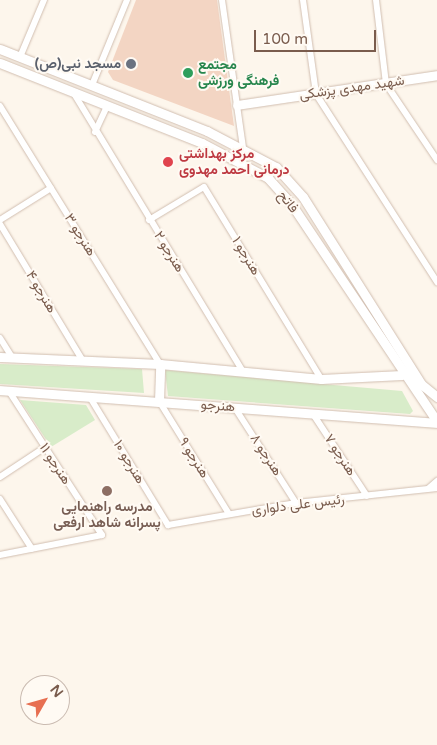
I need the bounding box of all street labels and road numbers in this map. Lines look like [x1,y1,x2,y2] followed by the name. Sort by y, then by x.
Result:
[298,72,406,104] street label: شهید مهدی پزشکی
[274,187,302,217] street label: فاتح
[60,211,100,259] street label: هنرجو ۳
[150,228,188,276] street label: هنرجو ۲
[228,234,264,278] street label: هنرجو ۱
[22,268,60,316] street label: هنرجو ۴
[200,396,236,416] street label: هنرجو
[246,431,286,479] street label: هنرجو ۸
[320,431,360,479] street label: هنرجو ۷
[175,435,213,481] street label: هنرجو ۹
[109,437,149,487] street label: هنرجو ۱۰
[35,440,75,488] street label: هنرجو ۱۱
[251,491,345,519] street label: رئیس علی دلواری

